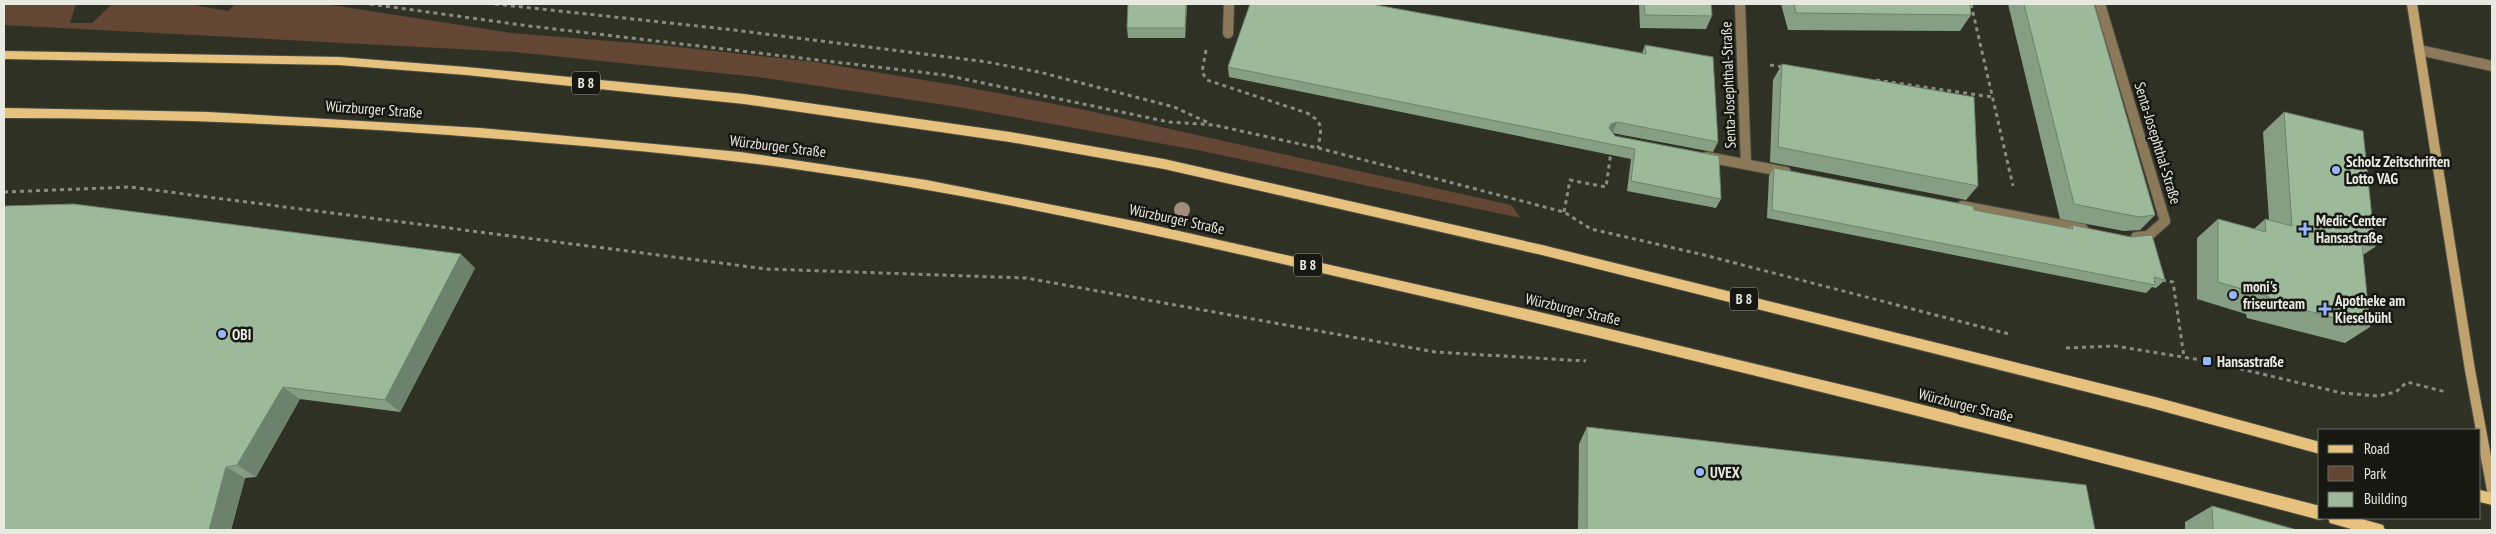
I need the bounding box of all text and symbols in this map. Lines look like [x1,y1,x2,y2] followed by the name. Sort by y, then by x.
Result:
[1716,21,1740,149] street label: Senta-Josephthal-Straße
[572,72,600,95] road number: B 8
[2130,80,2186,206] street label: Senta-Josephthal-Straße
[325,96,423,122] street label: Würzburger Straße
[729,131,827,161] street label: Würzburger Straße
[2346,152,2450,188] place label: Scholz Zeitschriften Lotto VAG
[2330,164,2342,176] marker: Scholz Zeitschriften Lotto VAG
[1128,200,1226,238] street label: Würzburger Straße
[2316,211,2387,247] place label: Medic-Center Hansastraße
[2298,222,2312,236] marker: Medic-Center Hansastraße
[1294,254,1322,276] road number: B 8
[2243,277,2305,313] place label: moni's friseurteam
[1730,288,1758,310] road number: B 8
[1524,289,1622,329] street label: Würzburger Straße
[2227,289,2239,301] marker: moni's friseurteam
[2334,291,2405,327] place label: Apotheke am Kieselbühl
[2319,303,2331,315] marker: Apotheke am Kieselbühl
[232,325,251,344] place label: OBI
[216,328,228,340] marker: OBI
[2217,352,2284,371] place label: Hansastraße
[2201,355,2213,367] marker: Hansastraße
[1917,384,2015,426] street label: Würzburger Straße
[2318,429,2481,519] legend
[2364,439,2390,458] text: Road
[1710,463,1740,482] place label: UVEX
[2364,464,2386,483] text: Park
[1694,466,1706,478] marker: UVEX
[2364,489,2407,508] text: Building

